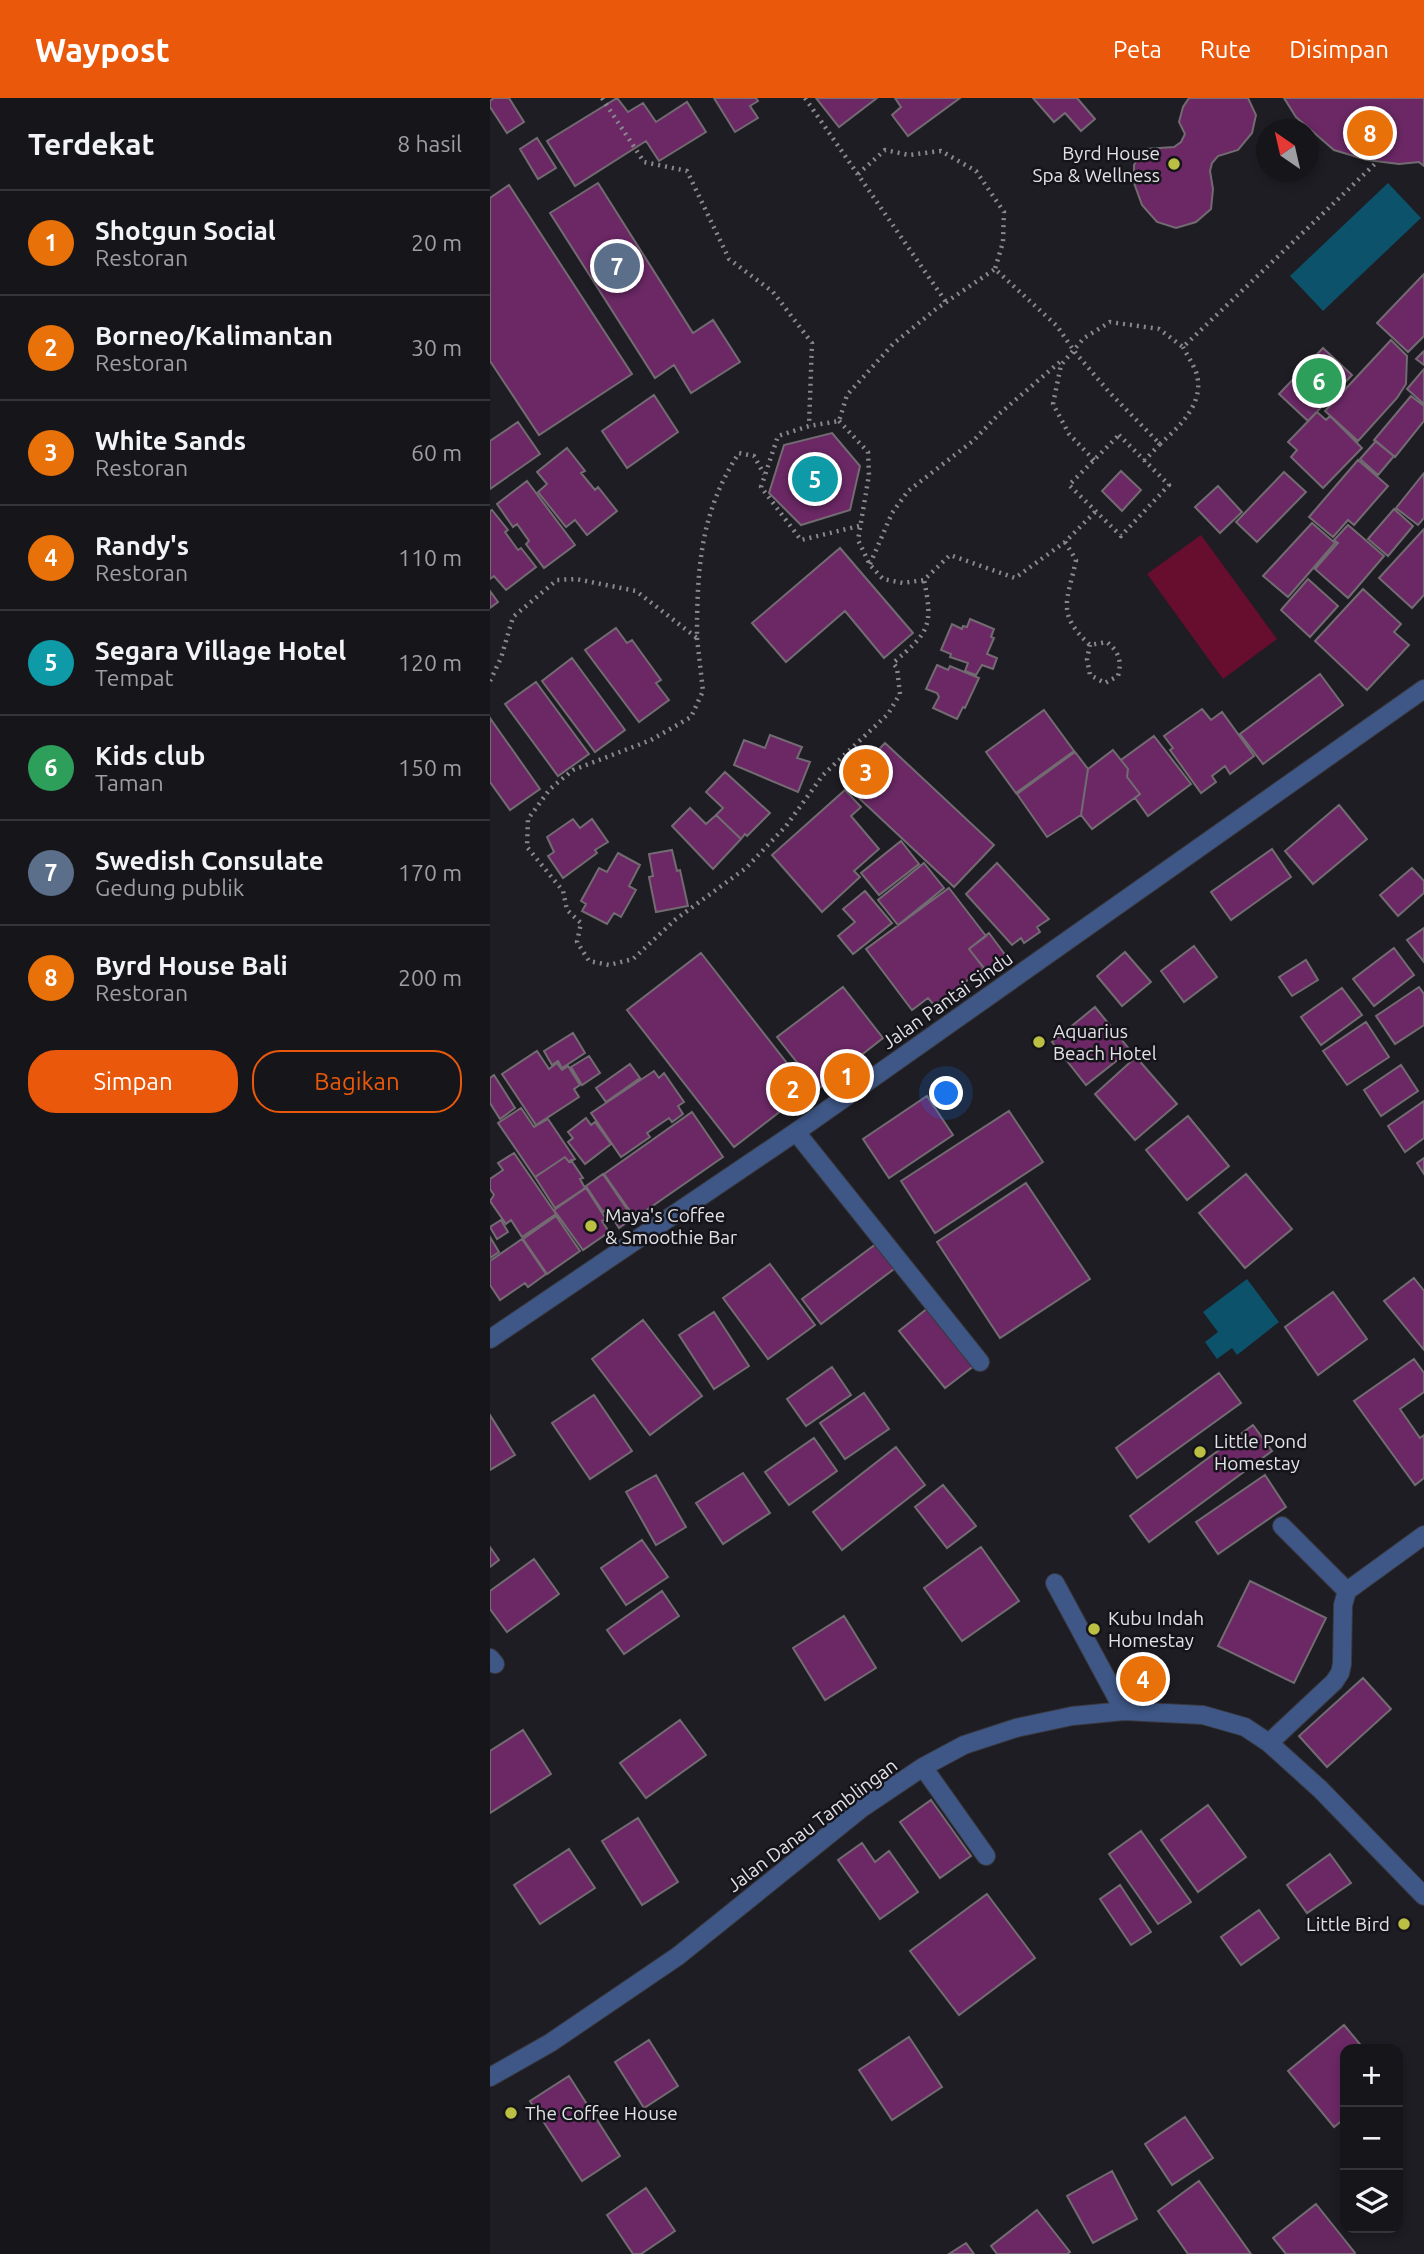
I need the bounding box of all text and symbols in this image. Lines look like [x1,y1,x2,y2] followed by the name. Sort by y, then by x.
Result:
[35,31,170,68] text: Waypost
[1113,36,1162,63] text: Peta
[1200,36,1251,63] text: Rute
[1289,36,1389,63] text: Disimpan
[1347,107,1393,159] pin: 8
[1256,119,1319,182] north arrow
[28,127,154,161] text: Terdekat
[397,131,462,156] text: 8 hasil
[1032,142,1160,186] place label: Byrd House Spa & Wellness
[1166,156,1182,172] marker: Byrd House Spa & Wellness
[95,216,276,245] text: Shotgun Social
[45,230,57,255] text: 1
[411,230,462,255] text: 20 m
[594,240,640,292] pin: 7
[95,245,188,270] text: Restoran
[95,321,333,350] text: Borneo/Kalimantan
[45,335,57,360] text: 2
[411,335,462,360] text: 30 m
[95,350,188,375] text: Restoran
[1296,355,1342,407] pin: 6
[95,426,246,455] text: White Sands
[45,440,57,465] text: 3
[411,440,462,465] text: 60 m
[792,453,838,505] pin: 5
[95,455,188,480] text: Restoran
[95,531,189,560] text: Randy's
[45,545,57,570] text: 4
[398,545,462,570] text: 110 m
[95,560,188,585] text: Restoran
[95,636,346,665] text: Segara Village Hotel
[45,650,57,675] text: 5
[398,650,462,675] text: 120 m
[95,665,174,690] text: Tempat
[95,741,205,770] text: Kids club
[843,746,889,798] pin: 3
[45,755,57,780] text: 6
[398,755,462,780] text: 150 m
[95,770,164,795] text: Taman
[95,846,324,875] text: Swedish Consulate
[45,860,57,885] text: 7
[398,860,462,885] text: 170 m
[95,875,244,900] text: Gedung publik
[877,947,1017,1053] street label: Jalan Pantai Sindu
[95,951,288,980] text: Byrd House Bali
[45,965,57,990] text: 8
[398,965,462,990] text: 200 m
[95,980,188,1005] text: Restoran
[1053,1020,1157,1064] place label: Aquarius Beach Hotel
[1031,1034,1047,1050] marker: Aquarius Beach Hotel
[28,1050,238,1113] button: Simpan
[252,1050,462,1113] button: Bagikan
[824,1050,870,1102] pin: 1
[770,1063,816,1115] pin: 2
[929,1076,963,1110] your location
[605,1204,737,1248] place label: Maya's Coffee & Smoothie Bar
[583,1218,599,1234] marker: Maya's Coffee & Smoothie Bar
[1214,1430,1307,1474] place label: Little Pond Homestay
[1192,1444,1208,1460] marker: Little Pond Homestay
[1108,1607,1204,1651] place label: Kubu Indah Homestay
[1086,1621,1102,1637] marker: Kubu Indah Homestay
[1120,1653,1166,1705] pin: 4
[723,1754,901,1896] street label: Jalan Danau Tamblingan
[1306,1913,1390,1935] place label: Little Bird
[1396,1916,1412,1932] marker: Little Bird
[1340,2044,1403,2233] map controls
[1340,2044,1403,2107] button: +
[525,2102,678,2124] place label: The Coffee House
[503,2105,519,2121] marker: The Coffee House
[1340,2107,1403,2170] button: −
[1340,2170,1403,2233] button: layers

